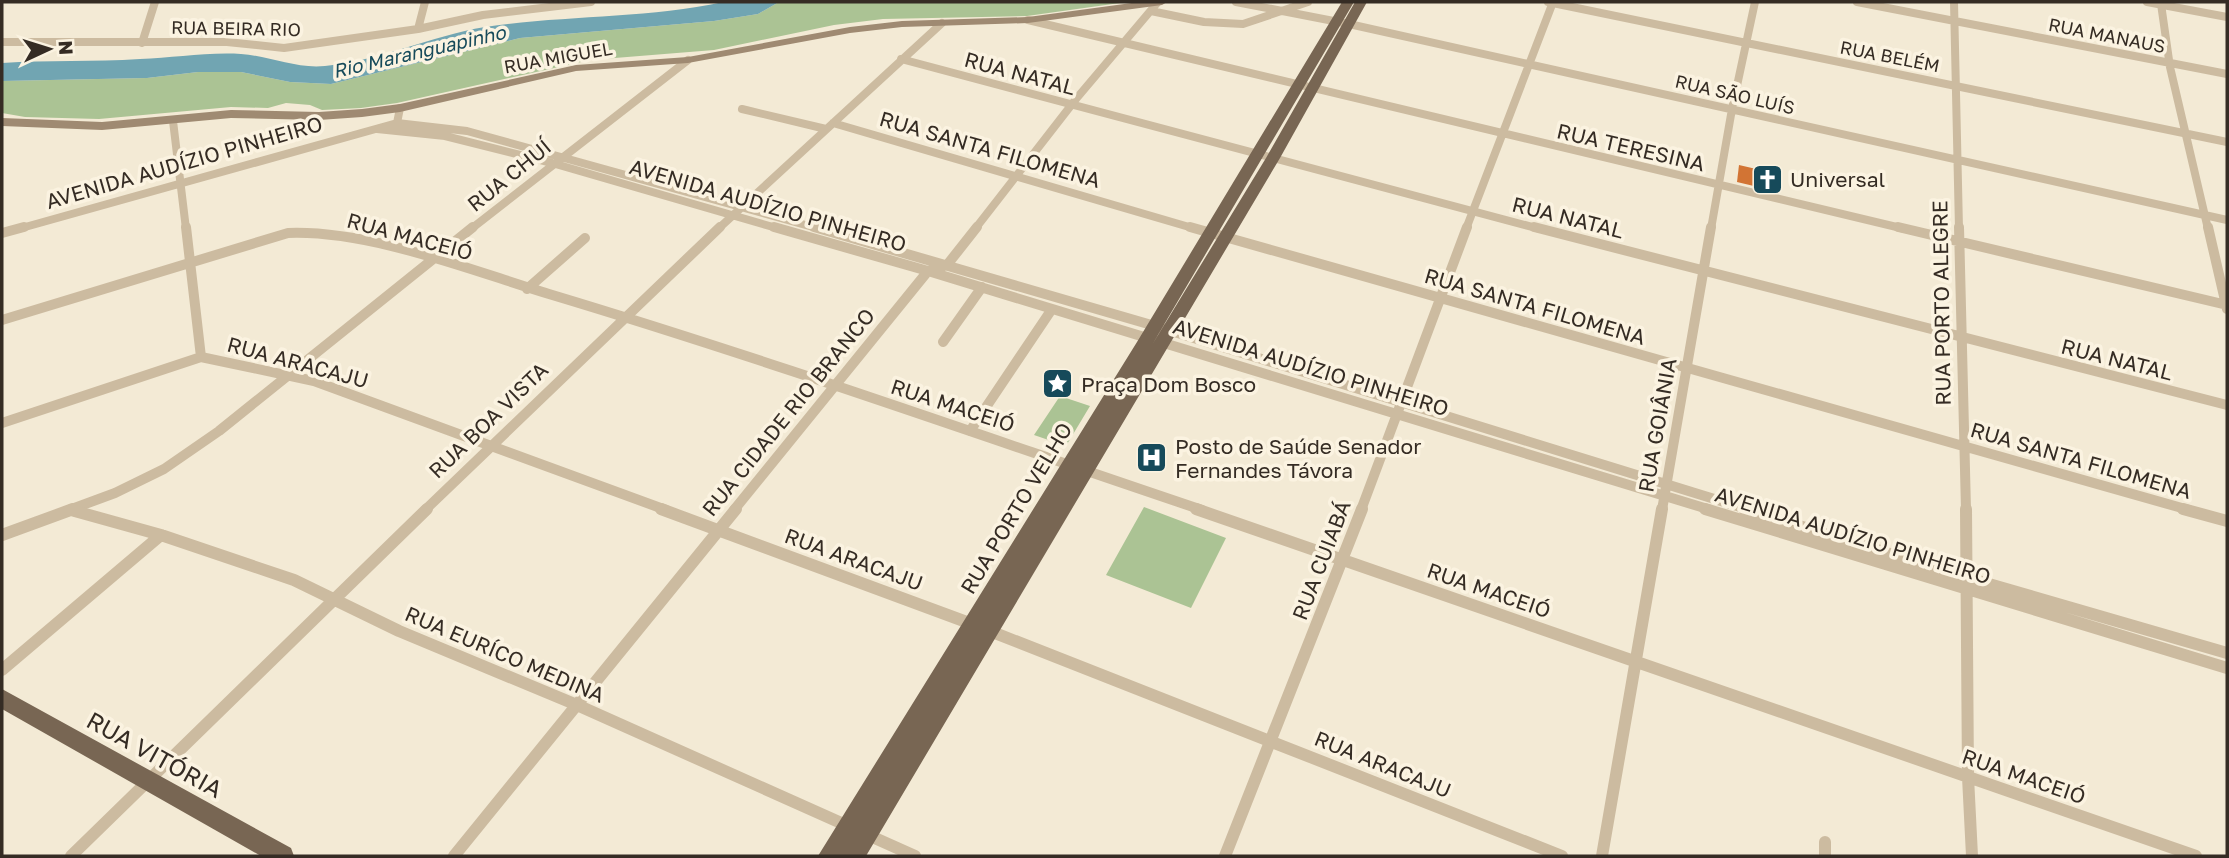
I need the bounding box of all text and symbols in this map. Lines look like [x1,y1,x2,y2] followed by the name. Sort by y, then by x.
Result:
[2047,13,2167,57] street label: RUA MANAUS
[14,14,84,84] north arrow
[171,16,301,40] street label: RUA BEIRA RIO
[331,20,509,82] water label: Rio Maranguapinho
[1838,36,1942,76] street label: RUA BELÉM
[502,37,614,77] street label: RUA MIGUEL
[54,40,78,56] text: N
[962,46,1078,100] street label: RUA NATAL
[1673,70,1797,118] street label: RUA SÃO LUÍS
[877,105,1103,193] street label: RUA SANTA FILOMENA
[43,110,325,214] street label: AVENIDA AUDÍZIO PINHEIRO
[1554,117,1708,177] street label: RUA TERESINA
[462,132,557,217] street label: RUA CHUÍ
[627,153,909,257] street label: AVENIDA AUDÍZIO PINHEIRO
[1750,162,1784,196] church icon: Universal
[1790,166,1885,192] place label: Universal
[1510,191,1626,243] street label: RUA NATAL
[1926,200,1956,406] street label: RUA PORTO ALEGRE
[344,207,476,265] street label: RUA MACEIÓ
[1422,262,1648,350] street label: RUA SANTA FILOMENA
[696,303,880,521] street label: RUA CIDADE RIO BRANCO
[1170,313,1452,421] street label: AVENIDA AUDÍZIO PINHEIRO
[225,331,371,393] street label: RUA ARACAJU
[2059,333,2175,385] street label: RUA NATAL
[1632,356,1682,494] street label: RUA GOIÂNIA
[423,357,553,483] street label: RUA BOA VISTA
[1041,367,1075,401] place icon: Praça Dom Bosco
[1081,371,1256,397] place label: Praça Dom Bosco
[888,373,1018,437] street label: RUA MACEIÓ
[1968,416,2194,504] street label: RUA SANTA FILOMENA
[955,418,1077,598] street label: RUA PORTO VELHO
[1175,433,1421,483] place label: Posto de Saúde Senador Fernandes Távora
[1135,441,1169,475] hospital icon: Posto de Saúde Senador Fernandes Távora
[1712,481,1994,589] street label: AVENIDA AUDÍZIO PINHEIRO
[1286,496,1356,624] street label: RUA CUIABÁ
[781,522,927,596] street label: RUA ARACAJU
[1424,557,1554,623] street label: RUA MACEIÓ
[401,600,609,708] street label: RUA EURÍCO MEDINA
[82,705,228,803] street label: RUA VITÓRIA
[1311,725,1455,803] street label: RUA ARACAJU
[1959,743,2089,809] street label: RUA MACEIÓ

